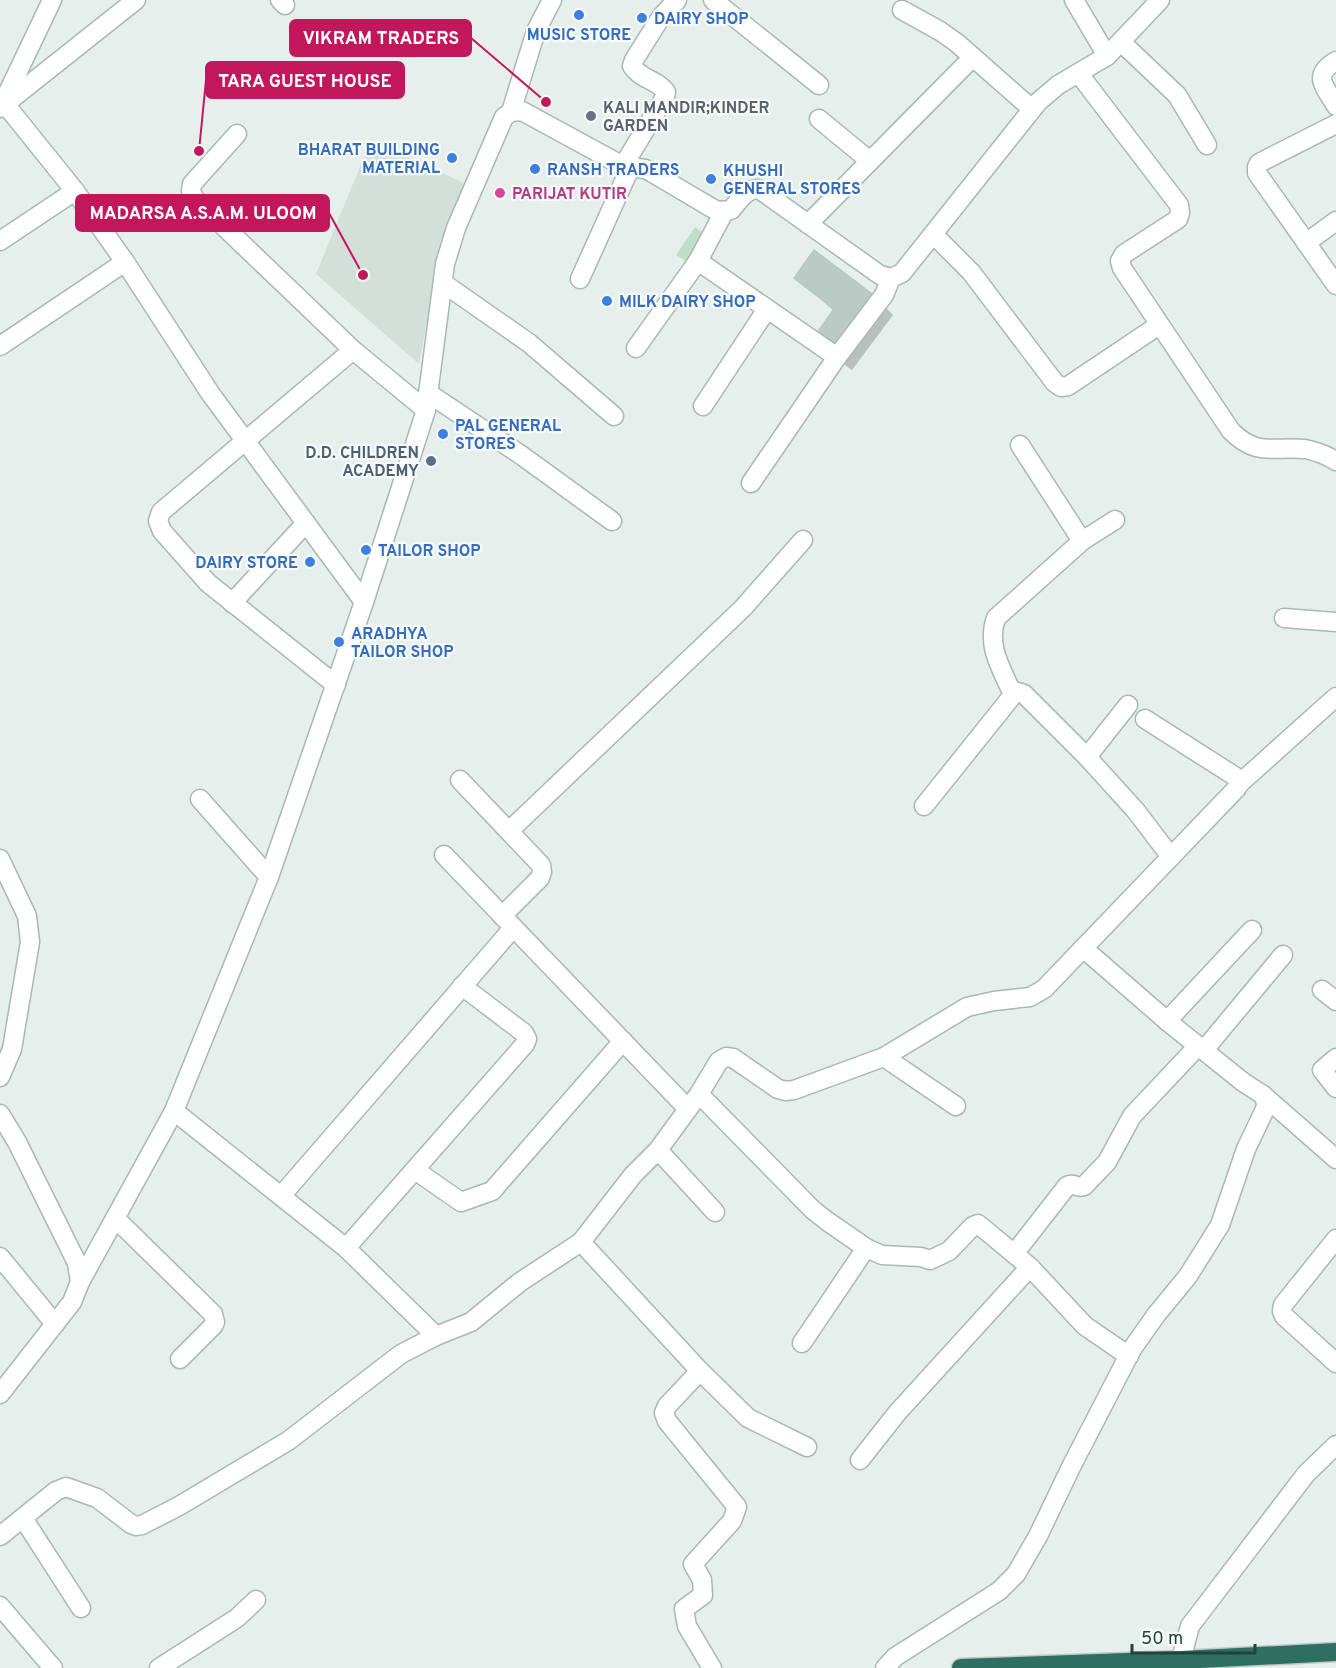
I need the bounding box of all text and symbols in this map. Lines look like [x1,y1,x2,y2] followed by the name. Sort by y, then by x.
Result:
[572,8,586,22] marker: MUSIC STORE
[654,10,749,30] place label: DAIRY SHOP
[635,11,649,25] marker: DAIRY SHOP
[290,20,471,56] callout: VIKRAM TRADERS
[527,26,631,46] place label: MUSIC STORE
[303,28,459,51] text: VIKRAM TRADERS
[206,62,404,98] callout: TARA GUEST HOUSE
[218,71,392,94] text: TARA GUEST HOUSE
[603,99,770,137] place label: KALI MANDIR;KINDER GARDEN
[584,109,598,123] marker: KALI MANDIR;KINDER GARDEN
[298,141,440,179] place label: BHARAT BUILDING MATERIAL
[445,151,459,165] marker: BHARAT BUILDING MATERIAL
[547,161,680,181] place label: RANSH TRADERS
[528,162,542,176] marker: RANSH TRADERS
[723,162,861,200] place label: KHUSHI GENERAL STORES
[704,172,718,186] marker: KHUSHI GENERAL STORES
[512,185,627,205] place label: PARIJAT KUTIR
[493,186,507,200] marker: PARIJAT KUTIR
[76,195,329,231] callout: MADARSA A.S.A.M. ULOOM
[89,203,317,226] text: MADARSA A.S.A.M. ULOOM
[619,293,756,313] place label: MILK DAIRY SHOP
[600,294,614,308] marker: MILK DAIRY SHOP
[455,417,561,455] place label: PAL GENERAL STORES
[436,427,450,441] marker: PAL GENERAL STORES
[305,444,419,482] place label: D.D. CHILDREN ACADEMY
[424,454,438,468] marker: D.D. CHILDREN ACADEMY
[378,542,481,562] place label: TAILOR SHOP
[359,543,373,557] marker: TAILOR SHOP
[195,554,298,574] place label: DAIRY STORE
[303,555,317,569] marker: DAIRY STORE
[351,625,454,663] place label: ARADHYA TAILOR SHOP
[332,635,346,649] marker: ARADHYA TAILOR SHOP
[1132,1617,1255,1655] scale bar
[1141,1628,1183,1651] text: 50 m

